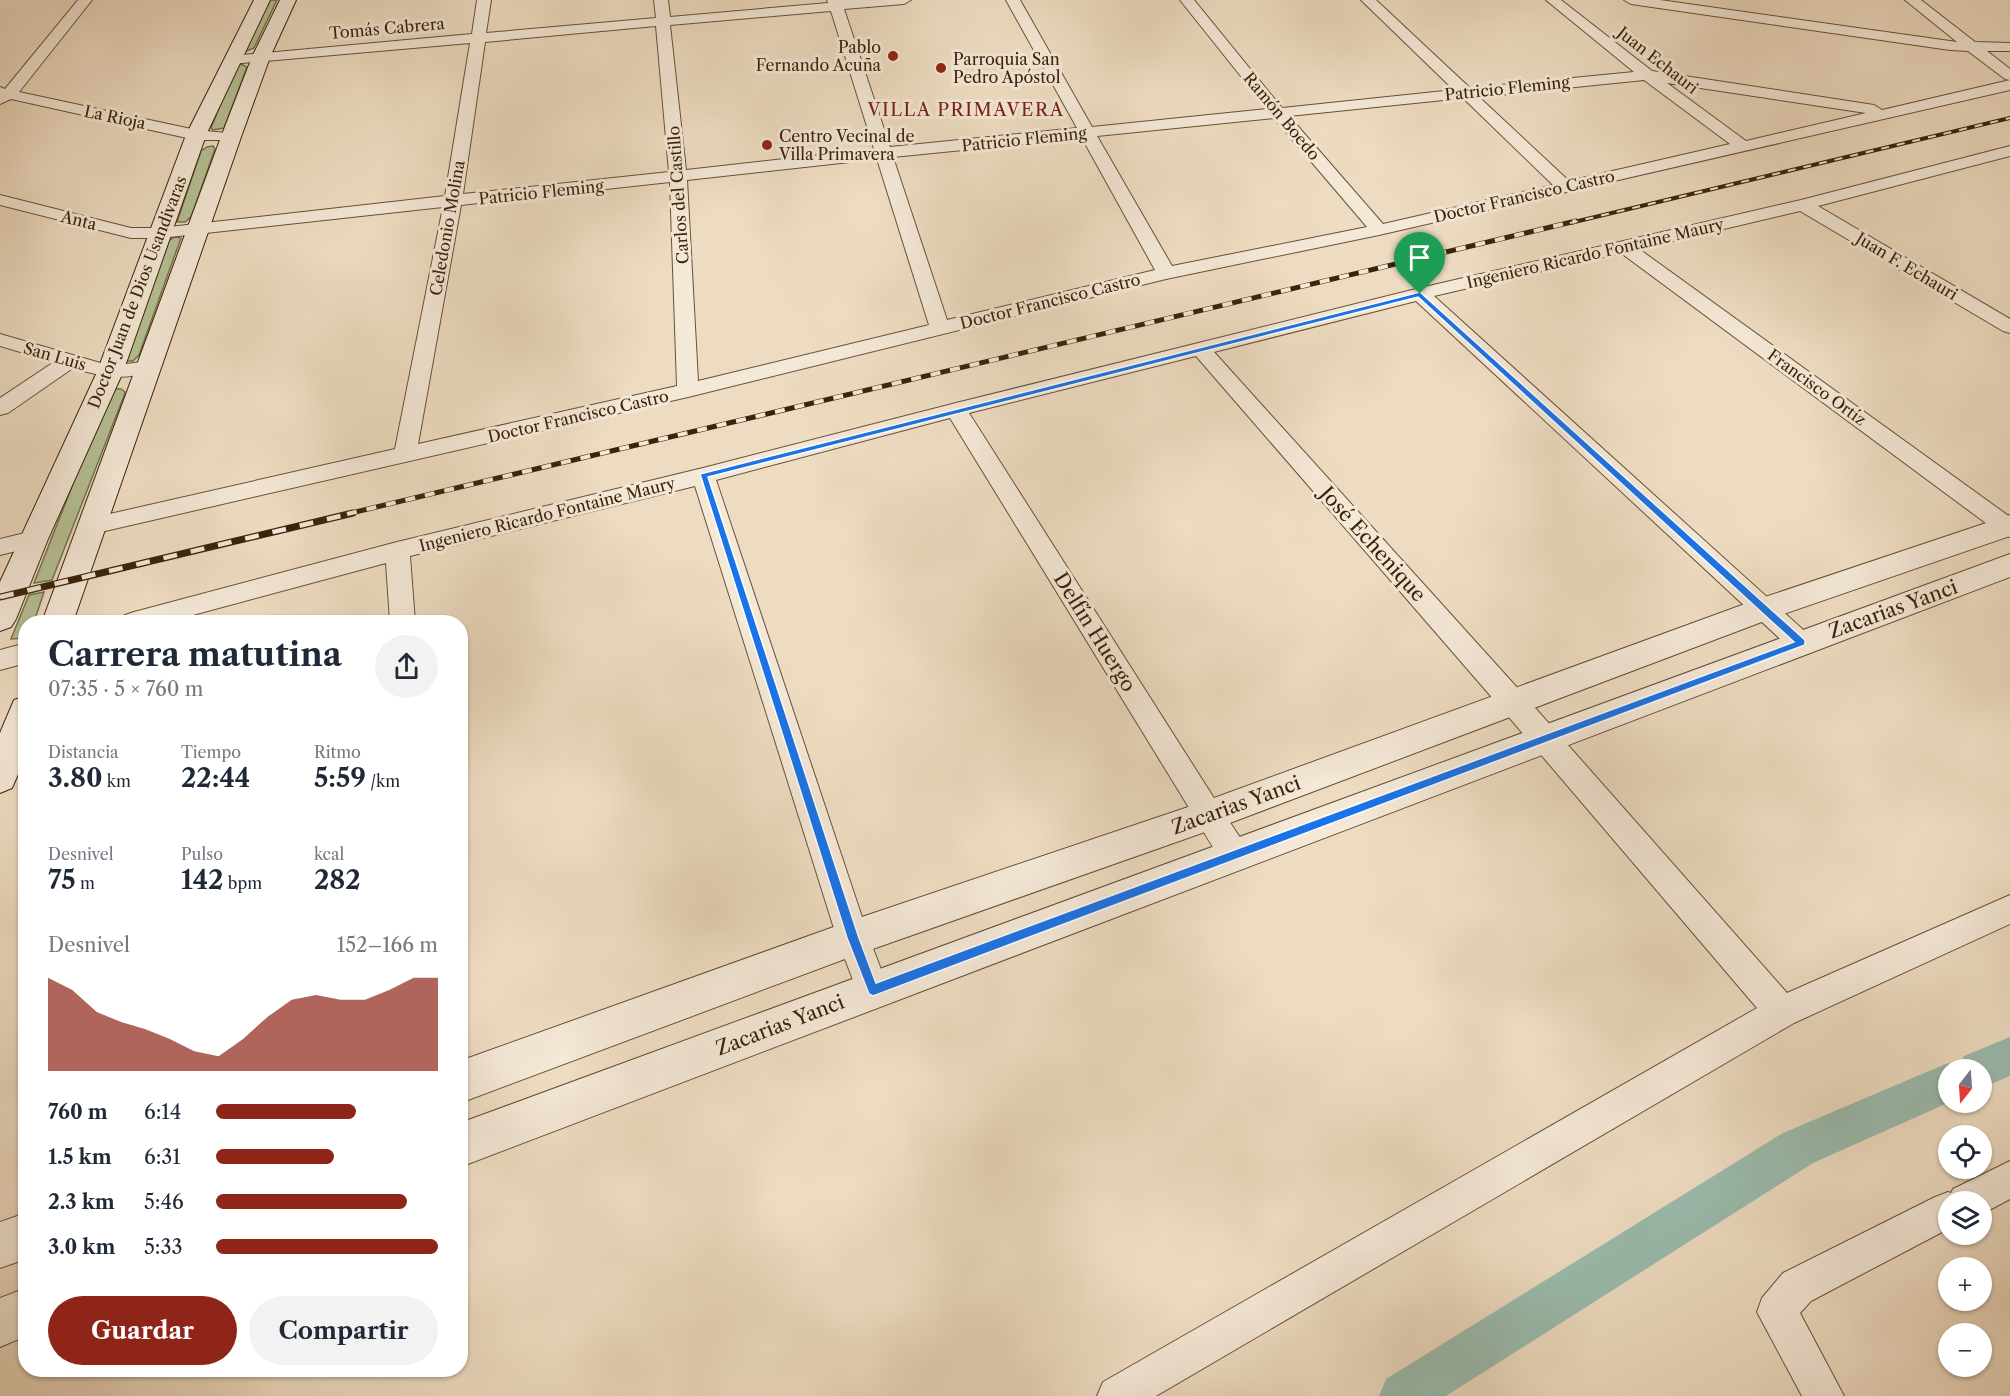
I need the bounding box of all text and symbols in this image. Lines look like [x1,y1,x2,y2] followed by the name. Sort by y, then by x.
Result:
[328,13,446,43] street label: Tomás Cabrera
[1611,20,1703,98] street label: Juan Echauri
[756,37,882,75] place label: Pablo Fernando Acuña
[886,49,900,63] marker: Pablo Fernando Acuña
[953,49,1061,87] place label: Parroquia San Pedro Apóstol
[934,61,948,75] marker: Parroquia San Pedro Apóstol
[1239,68,1325,164] street label: Ramón Boedo
[1443,71,1571,105] street label: Patricio Fleming
[867,99,1064,121] district label: VILLA PRIMAVERA
[82,101,148,133] street label: La Rioja
[960,122,1088,156] street label: Patricio Fleming
[663,125,693,265] street label: Carlos del Castillo
[778,126,915,164] place label: Centro Vecinal de Villa Primavera
[760,138,774,152] marker: Centro Vecinal de Villa Primavera
[425,158,469,297] street label: Celedonio Molina
[1432,165,1617,227] street label: Doctor Francisco Castro
[83,173,191,411] street label: Doctor Juan de Dios Usandivaras
[477,175,605,209] street label: Patricio Fleming
[58,206,99,234] street label: Anta
[1464,213,1727,292] street label: Ingeniero Ricardo Fontaine Maury
[1850,226,1962,304] street label: Juan F. Echauri
[1394,232,1445,294] pin
[1403,241,1436,274] icon: arrive
[958,269,1142,333] street label: Doctor Francisco Castro
[21,338,89,374] street label: San Luis
[1764,345,1870,429] street label: Francisco Ortíz
[486,385,671,447] street label: Doctor Francisco Castro
[417,472,678,556] street label: Ingeniero Ricardo Fontaine Maury
[1313,479,1431,606] street label: José Echenique
[1049,568,1141,696] street label: Delfín Huergo
[1825,575,1961,643] street label: Zacarias Yanci
[48,634,342,675] text: Carrera matutina
[375,635,438,698] button: share
[48,677,203,701] text: 07:35 · 5 × 760 m
[48,742,119,762] text: Distancia
[181,742,241,762] text: Tiempo
[314,742,361,762] text: Ritmo
[48,762,102,794] text: 3.80
[181,762,250,794] text: 22:44
[314,762,366,794] text: 5:59
[102,771,131,791] text: km
[366,771,400,791] text: /km
[1168,771,1304,839] street label: Zacarias Yanci
[48,844,114,864] text: Desnivel
[181,844,223,864] text: Pulso
[314,844,344,864] text: kcal
[48,864,76,896] text: 75
[181,864,223,896] text: 142
[314,864,361,896] text: 282
[76,873,95,893] text: m
[223,873,262,893] text: bpm
[48,933,130,957] text: Desnivel
[337,933,438,957] text: 152–166 m
[713,990,847,1060] street label: Zacarias Yanci
[1938,1059,1992,1113] north arrow
[1938,1059,1992,1377] map controls
[48,1100,108,1124] text: 760 m
[144,1100,181,1124] text: 6:14
[1938,1125,1992,1179] button: locate
[48,1145,112,1169] text: 1.5 km
[144,1145,181,1169] text: 6:31
[48,1190,115,1214] text: 2.3 km
[144,1190,184,1214] text: 5:46
[1938,1191,1992,1245] button: layers
[48,1235,115,1259] text: 3.0 km
[144,1235,183,1259] text: 5:33
[1938,1257,1992,1311] button: +
[48,1296,237,1365] button: Guardar
[249,1296,438,1365] button: Compartir
[1938,1323,1992,1377] button: −

